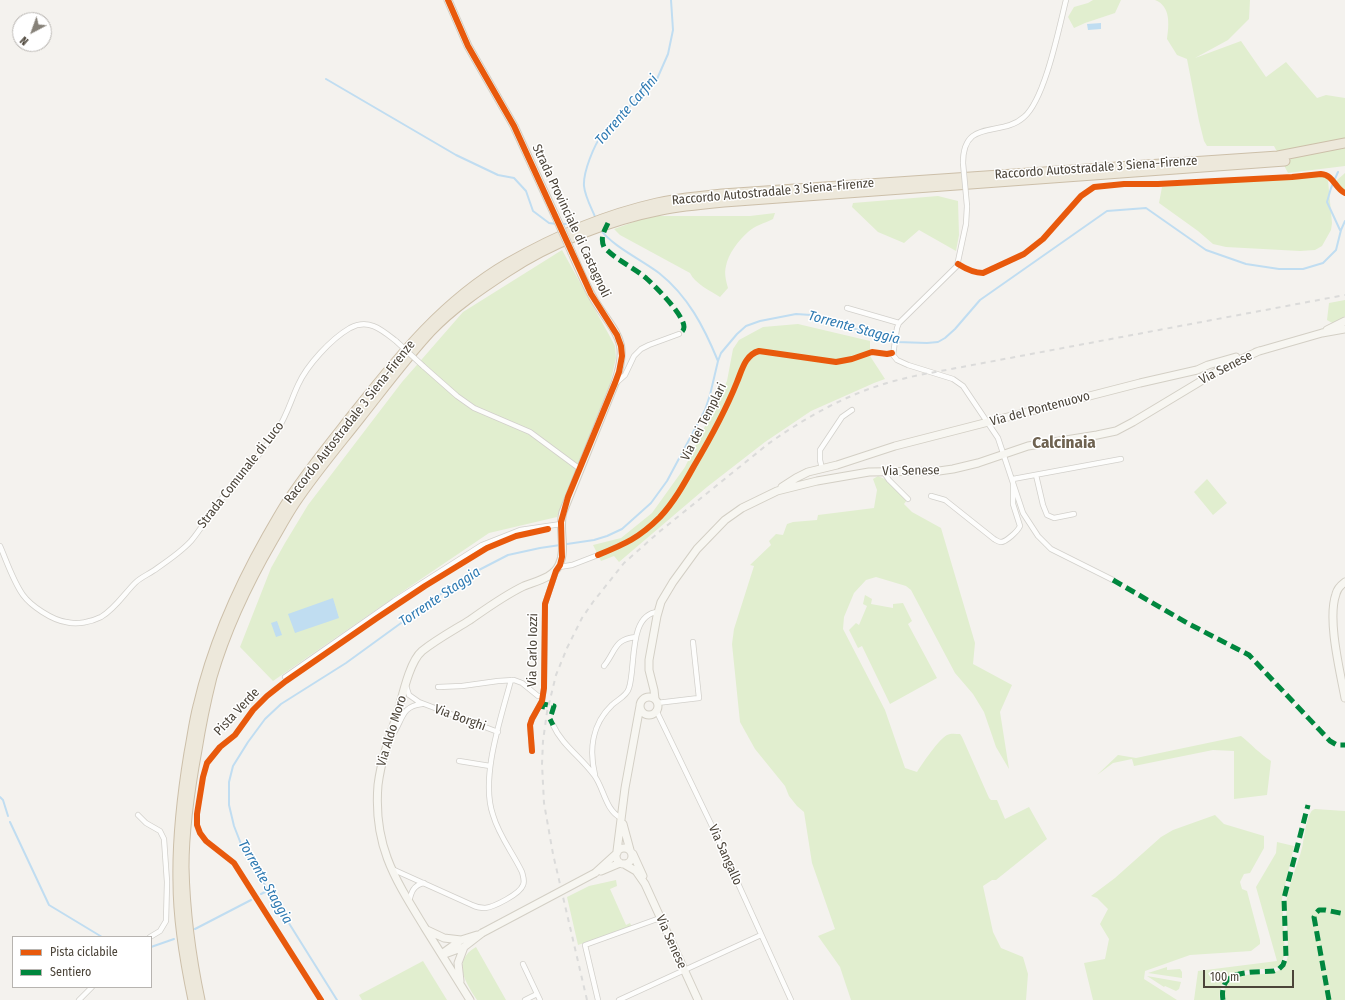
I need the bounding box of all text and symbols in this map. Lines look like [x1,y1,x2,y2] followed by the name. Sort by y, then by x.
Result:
[12,12,52,52] north arrow
[18,34,31,48] text: N
[592,71,662,149] water label: Torrente Carfini
[529,142,613,300] street label: Strada Provinciale di Castagnoli
[994,153,1198,183] street label: Raccordo Autostradale 3 Siena-Firenze
[671,175,875,209] street label: Raccordo Autostradale 3 Siena-Firenze
[806,308,902,348] water label: Torrente Staggia
[281,337,419,507] street label: Raccordo Autostradale 3 Siena-Firenze
[1197,348,1255,388] street label: Via Senese
[678,380,730,464] street label: Via dei Templari
[988,388,1092,430] street label: Via del Pontenuovo
[194,418,288,532] street label: Strada Comunale di Luco
[1032,433,1096,453] district label: Calcinaia
[882,463,940,479] street label: Via Senese
[396,564,484,630] water label: Torrente Staggia
[525,613,541,687] street label: Via Carlo Iozzi
[211,685,263,739] street label: Pista Verde
[374,694,410,768] street label: Via Aldo Moro
[432,701,488,735] street label: Via Borghi
[705,822,745,888] street label: Via Sangallo
[234,837,296,927] water label: Torrente Staggia
[652,913,690,971] street label: Via Senese
[12,936,152,988] legend
[50,945,118,959] text: Pista ciclabile
[1205,962,1296,988] scale bar
[50,965,91,979] text: Sentiero
[1210,970,1239,984] text: 100 m

